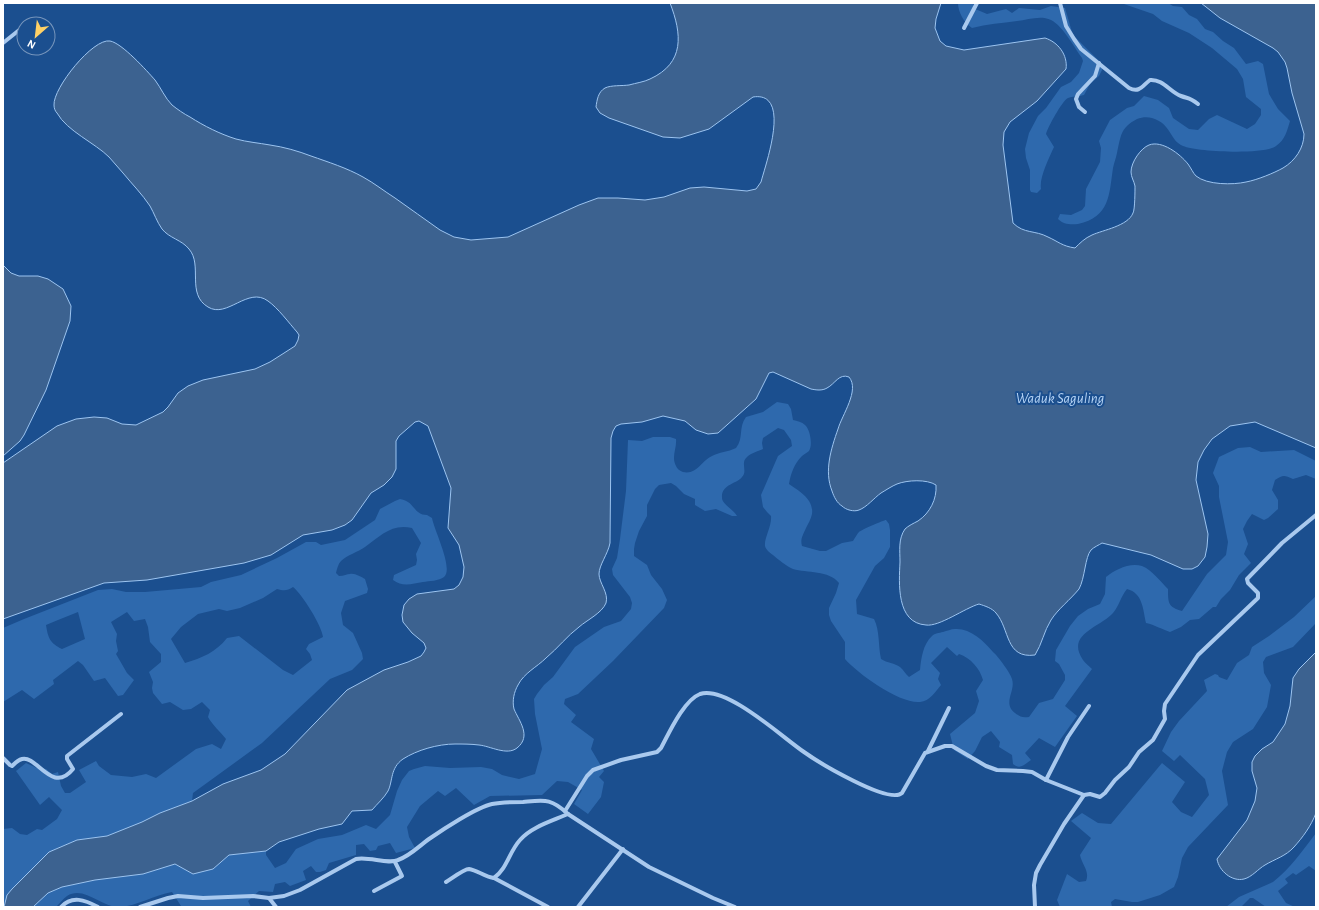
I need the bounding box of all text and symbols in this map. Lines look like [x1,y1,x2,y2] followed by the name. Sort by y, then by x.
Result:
[16,16,56,56] north arrow
[26,38,38,51] text: N
[1016,391,1104,406] water label: Waduk Saguling

